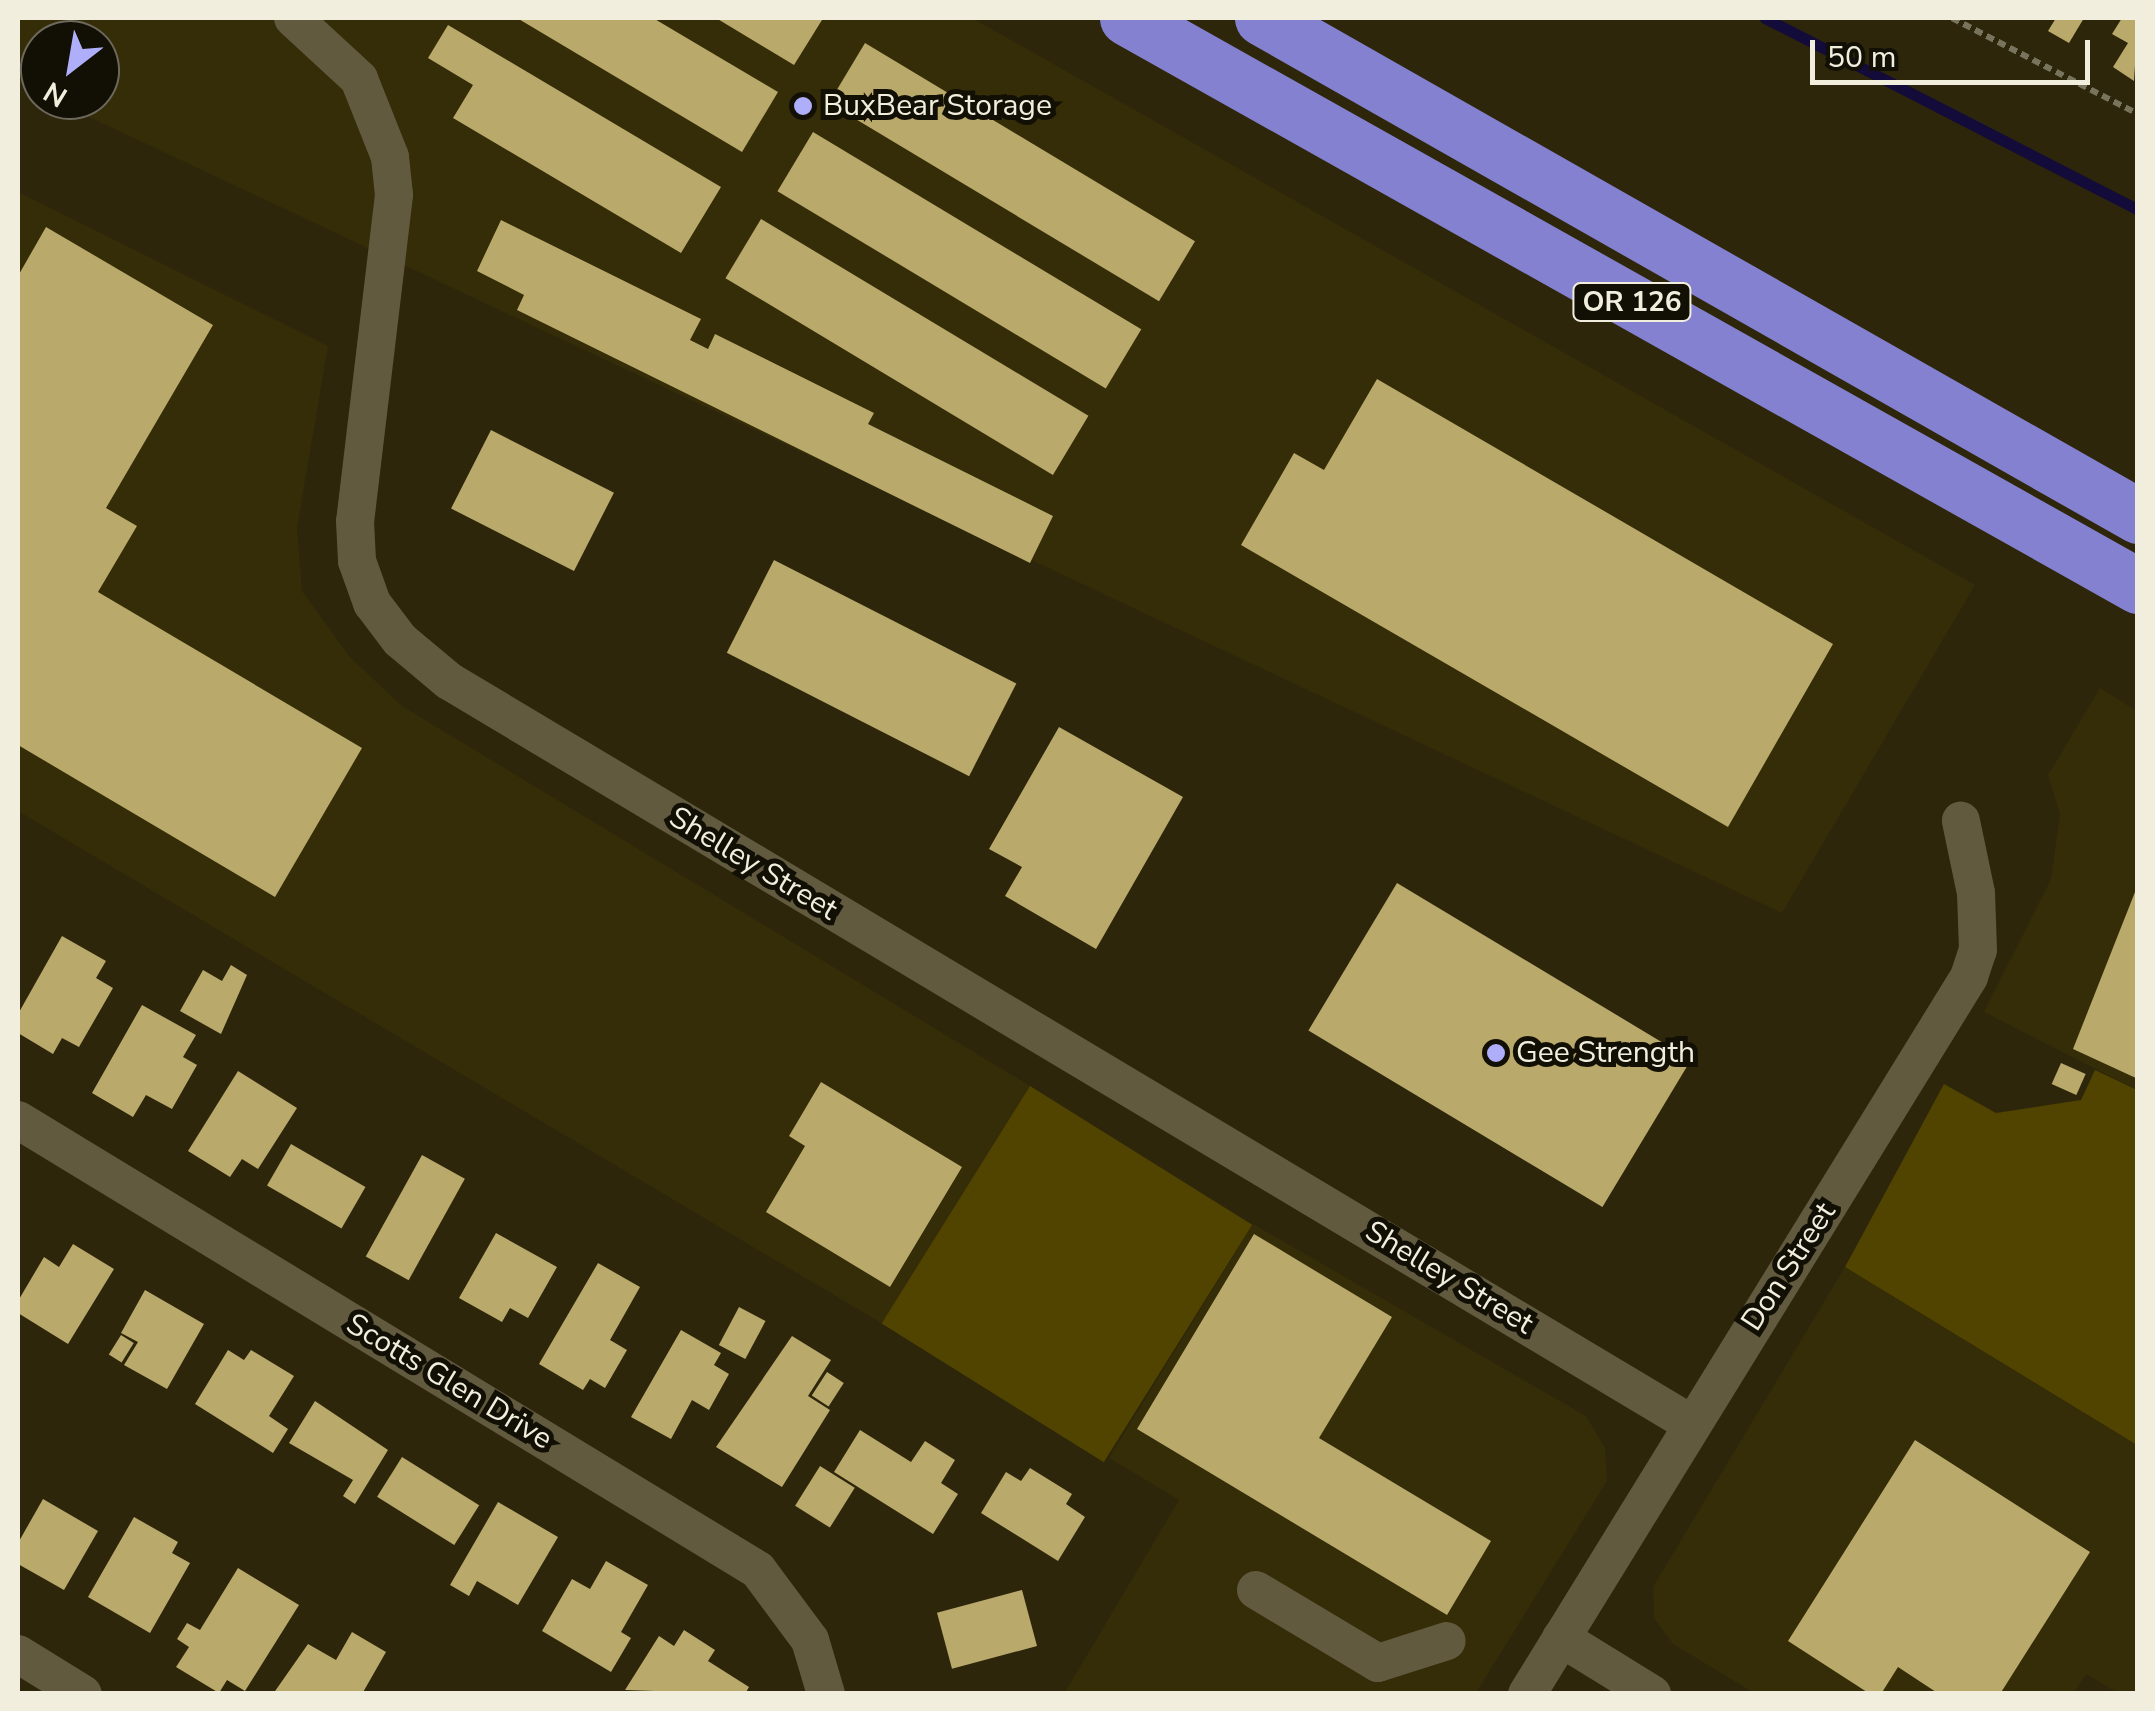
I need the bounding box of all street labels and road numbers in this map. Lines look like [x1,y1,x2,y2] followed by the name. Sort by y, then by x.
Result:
[1572,279,1692,325] road number: OR 126
[662,800,844,928] street label: Shelley Street
[1734,1196,1844,1338] street label: Don Street
[1358,1214,1540,1342] street label: Shelley Street
[340,1306,558,1458] street label: Scotts Glen Drive

